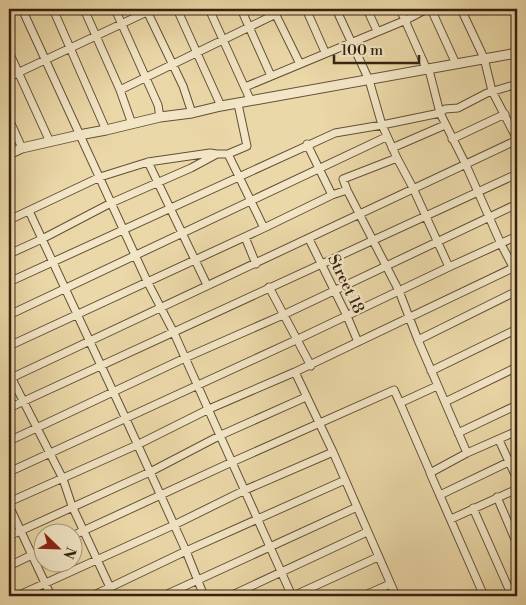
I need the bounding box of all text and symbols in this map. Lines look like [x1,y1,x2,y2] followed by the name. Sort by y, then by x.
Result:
[334,32,418,64] scale bar
[341,41,383,60] text: 100 m
[323,251,369,317] street label: Street 18
[32,522,82,572] north arrow
[59,544,79,561] text: N

